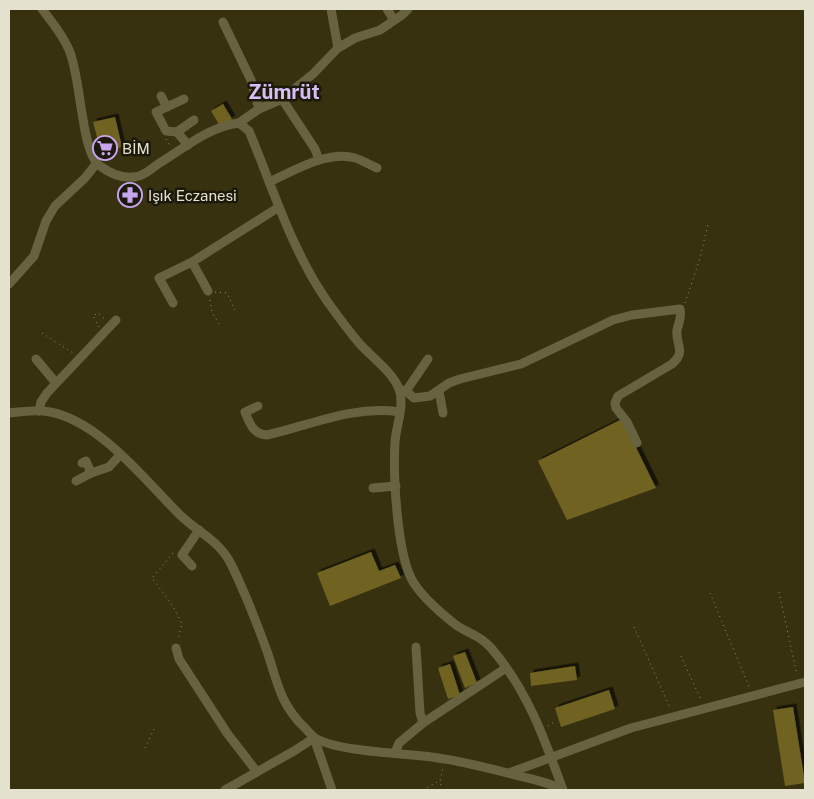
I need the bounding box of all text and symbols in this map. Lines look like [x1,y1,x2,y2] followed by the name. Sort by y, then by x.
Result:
[248,80,320,104] district label: Zümrüt
[92,135,118,161] supermarket icon: BİM
[122,139,150,157] place label: BİM
[117,182,143,208] pharmacy icon: Işık Eczanesi
[148,187,237,204] place label: Işık Eczanesi

